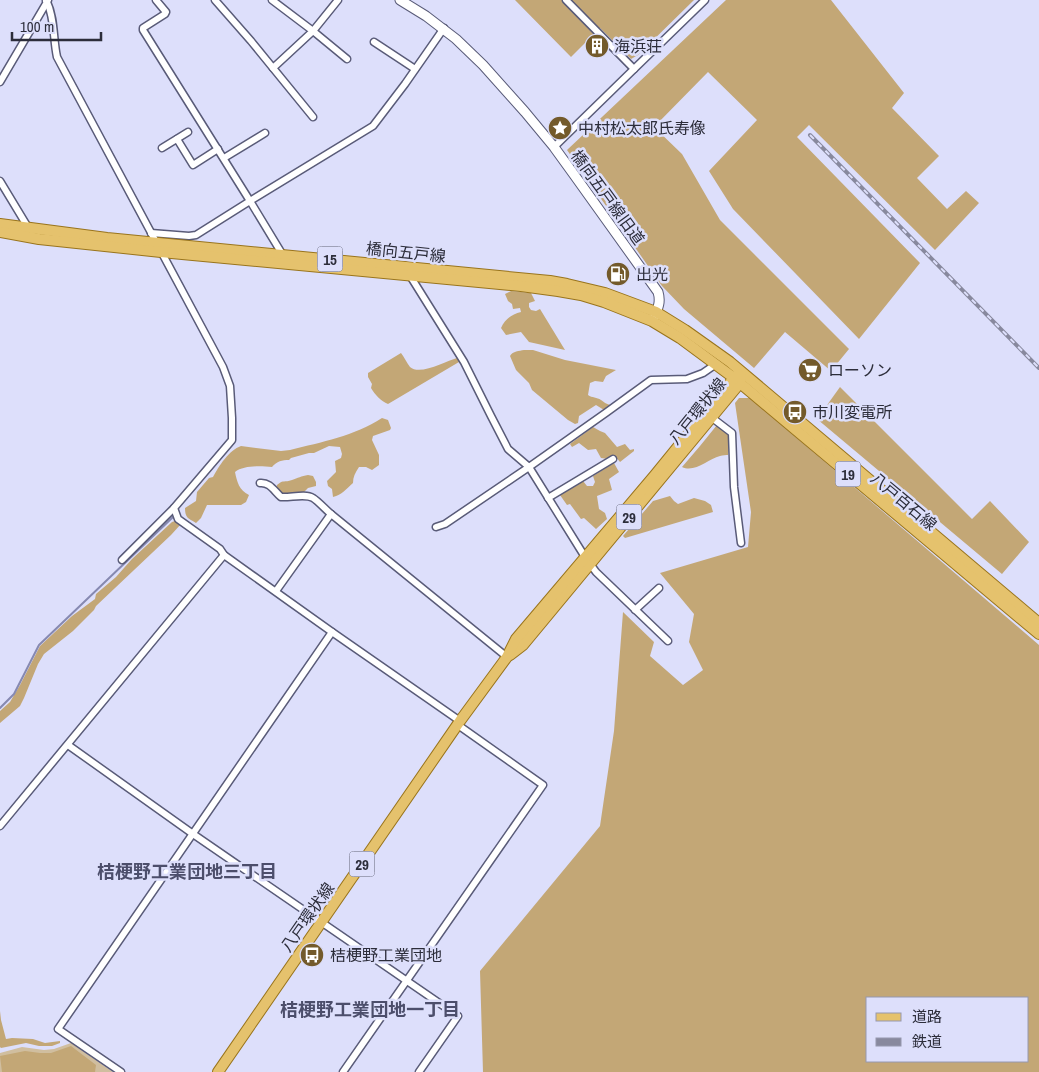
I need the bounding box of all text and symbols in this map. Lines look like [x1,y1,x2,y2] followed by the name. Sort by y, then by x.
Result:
[12,10,101,42] scale bar
[20,16,54,37] text: 100 m
[584,33,610,59] building icon: 海浜荘
[614,35,662,57] place label: 海浜荘
[547,115,573,141] place icon: 中村松太郎氏寿像
[578,117,706,139] place label: 中村松太郎氏寿像
[566,145,650,249] street label: 橋向五戸線旧道
[365,237,447,267] street label: 橋向五戸線
[318,246,342,272] road number: 15
[605,261,631,287] fuel station icon: 出光
[636,263,668,285] place label: 出光
[797,357,823,383] supermarket icon: ローソン
[828,359,892,381] place label: ローソン
[663,373,731,449] street label: 八戸環状線
[782,399,808,425] bus stop icon: 市川変電所
[812,401,892,423] place label: 市川変電所
[836,462,860,486] road number: 19
[866,467,942,535] street label: 八戸百石線
[616,504,642,530] road number: 29
[350,852,374,876] road number: 29
[97,859,277,884] district label: 桔梗野工業団地三丁目
[275,878,339,956] street label: 八戸環状線
[299,942,325,968] bus stop icon: 桔梗野工業団地
[330,944,442,966] place label: 桔梗野工業団地
[280,997,460,1022] district label: 桔梗野工業団地一丁目
[866,997,1029,1062] legend
[912,1006,942,1027] text: 道路
[912,1031,942,1052] text: 鉄道

